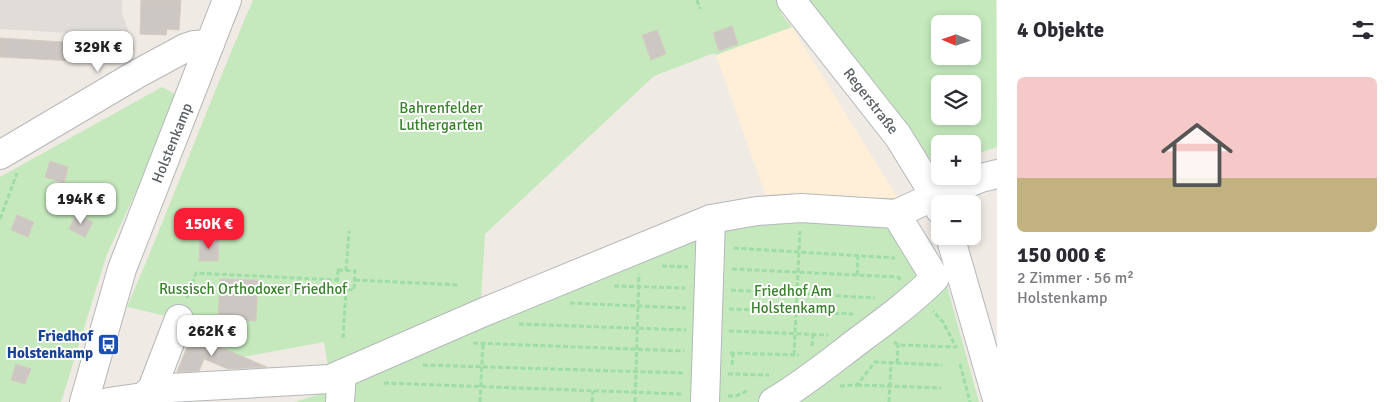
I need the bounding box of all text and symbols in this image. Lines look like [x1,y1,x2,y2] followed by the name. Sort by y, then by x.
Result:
[931,15,981,65] north arrow
[931,15,981,245] map controls
[1349,16,1377,44] icon: filters
[1017,17,1104,43] text: 4 Objekte
[57,30,139,73] pin: 329K €
[74,37,122,57] text: 329K €
[840,64,902,138] street label: Regerstraße
[931,75,981,125] button: layers
[399,99,483,134] park label: Bahrenfelder Luthergarten
[148,100,196,186] street label: Holstenkamp
[1152,110,1242,200] icon: home
[931,135,981,185] button: +
[40,182,122,225] pin: 194K €
[57,189,105,209] text: 194K €
[931,195,981,245] button: −
[168,208,250,250] pin: 150K €
[185,214,233,234] text: 150K €
[1017,242,1106,268] text: 150 000 €
[1017,268,1134,288] text: 2 Zimmer · 56 m²
[159,280,348,298] park label: Russisch Orthodoxer Friedhof
[751,282,835,317] park label: Friedhof Am Holstenkamp
[1017,288,1107,308] text: Holstenkamp
[171,314,253,357] pin: 262K €
[188,321,236,341] text: 262K €
[7,327,95,362] place label: Friedhof Holstenkamp
[97,333,121,357] bus stop icon: Friedhof Holstenkamp

